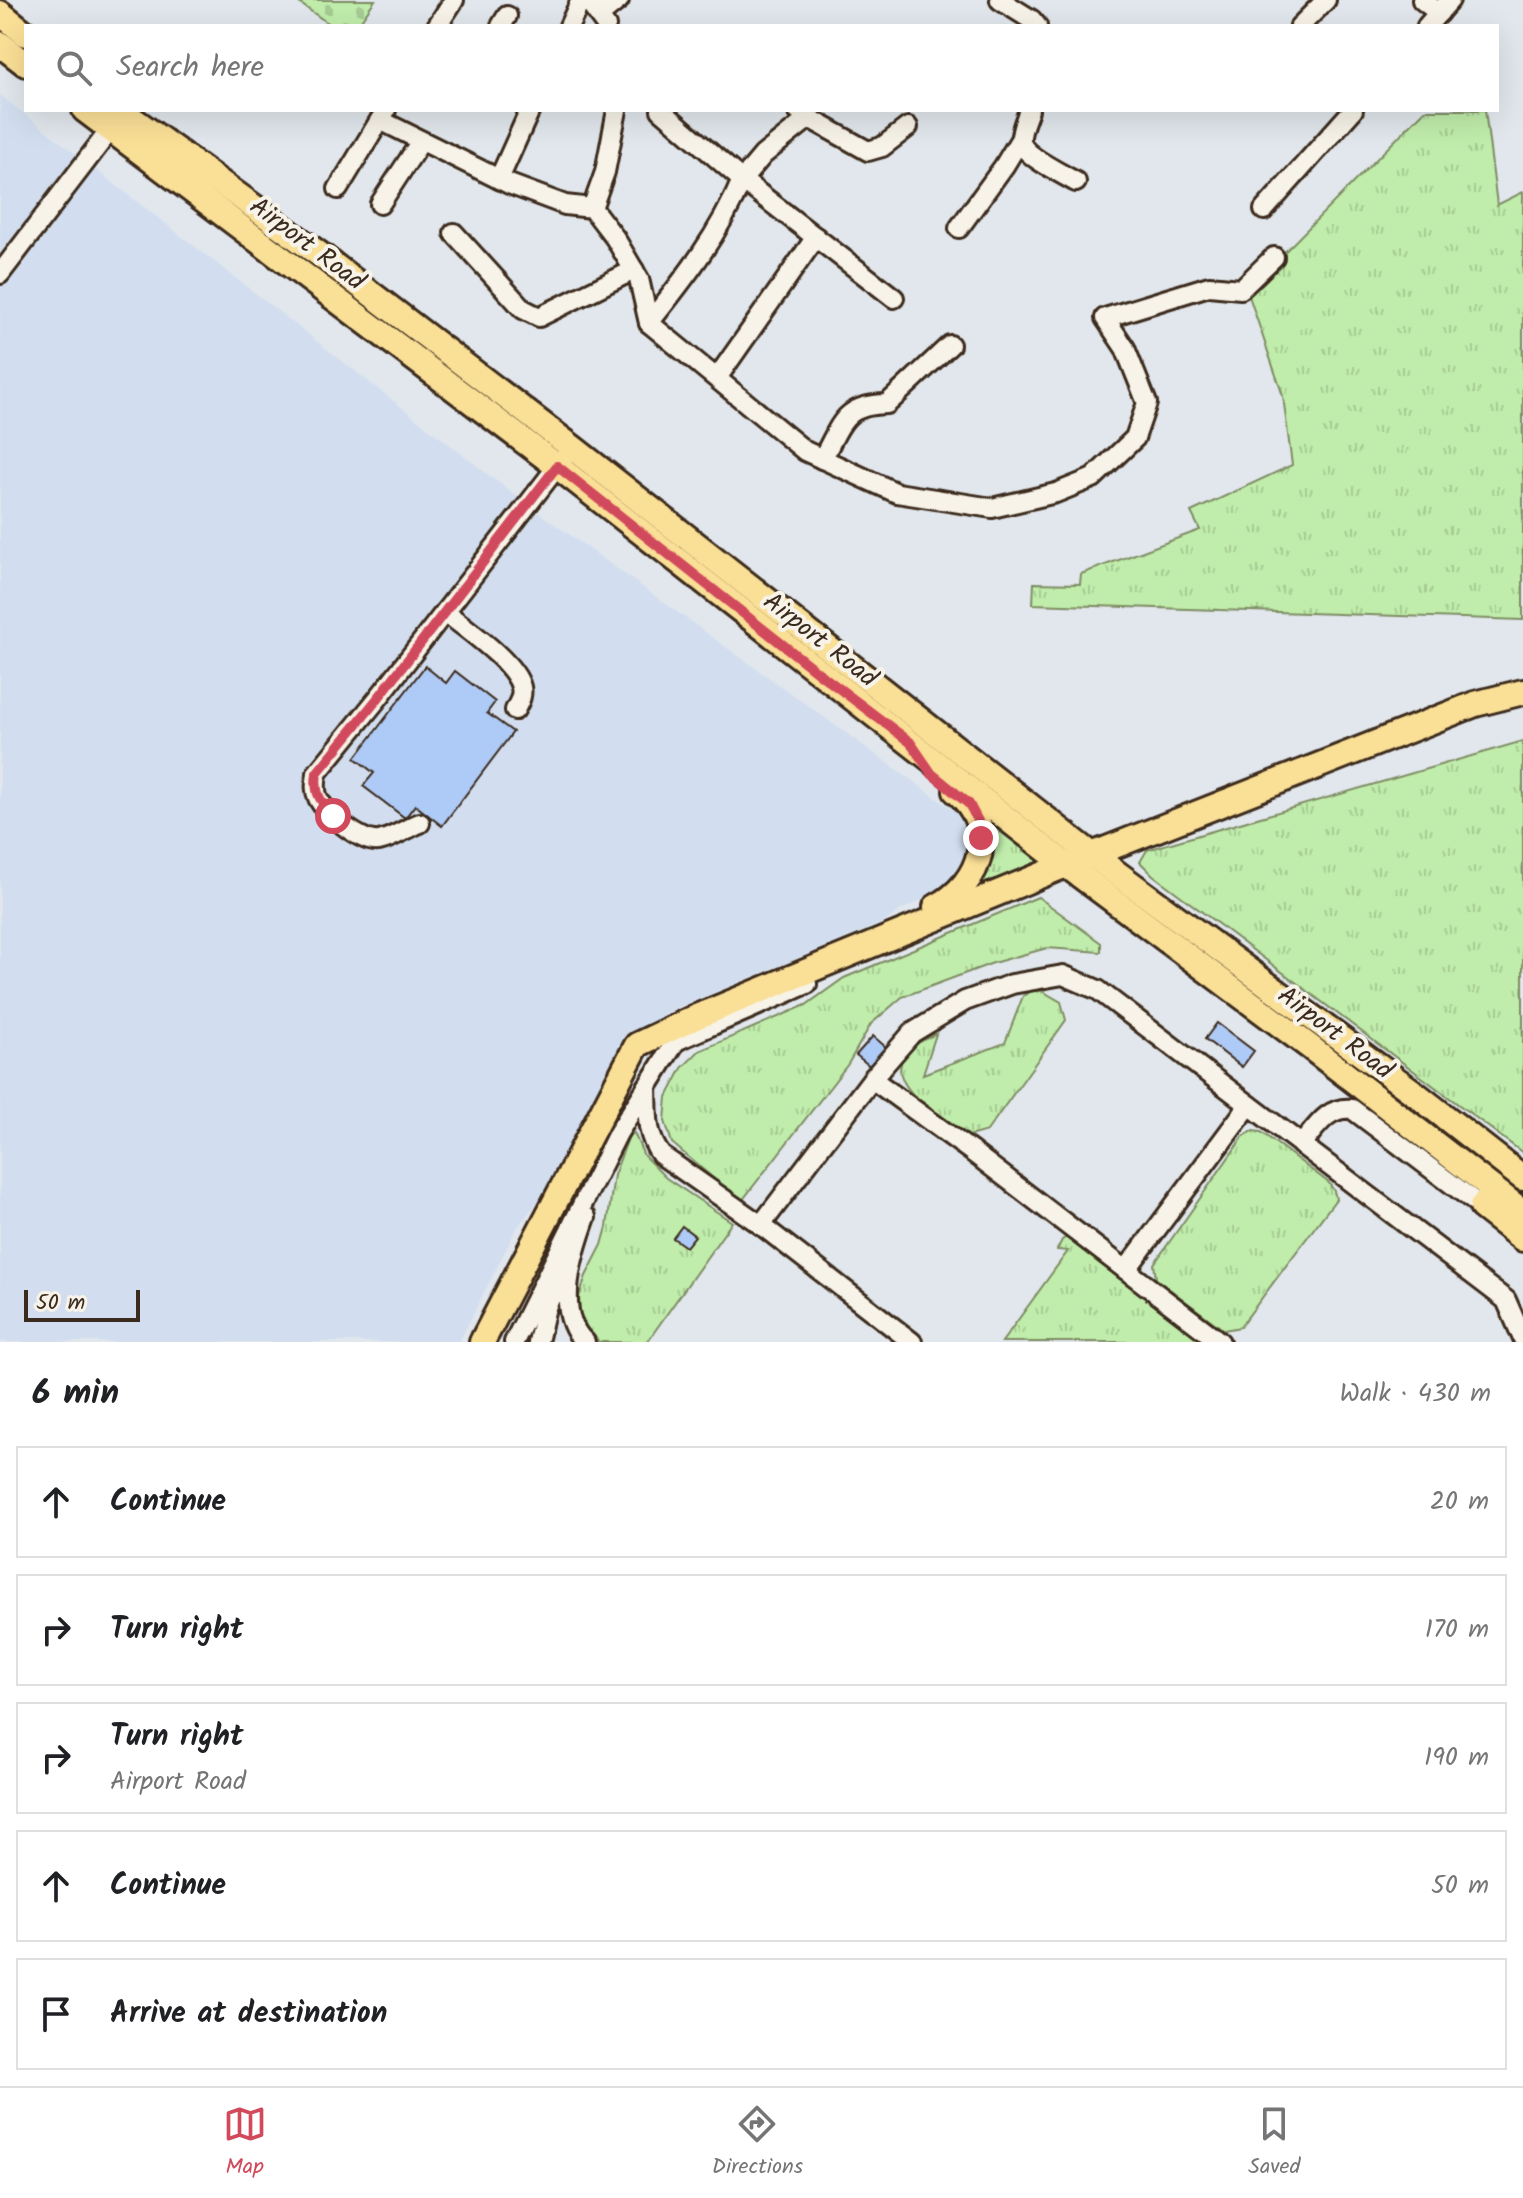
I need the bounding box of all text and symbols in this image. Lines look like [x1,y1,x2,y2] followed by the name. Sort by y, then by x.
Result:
[24,24,1499,112] search box
[116,44,264,92] text: Search here
[52,46,96,90] icon: search
[240,187,375,303] street label: Airport Road
[753,582,887,700] street label: Airport Road
[315,798,351,834] route start
[963,820,999,856] route end
[1268,976,1403,1092] street label: Airport Road
[24,1286,140,1322] scale bar
[36,1286,85,1321] text: 50 m
[32,1367,119,1421] text: 6 min
[1340,1373,1491,1415] text: Walk · 430 m
[110,1478,226,1526] text: Continue
[34,1480,78,1524] icon: ahead
[1430,1481,1489,1523] text: 20 m
[110,1606,243,1654] text: Turn right
[34,1608,78,1652] icon: right
[1425,1609,1489,1651] text: 170 m
[110,1713,243,1761] text: Turn right
[34,1736,78,1780] icon: right
[1424,1737,1489,1779] text: 190 m
[110,1761,246,1803] text: Airport Road
[110,1862,226,1910] text: Continue
[34,1864,78,1908] icon: ahead
[1431,1865,1489,1907] text: 50 m
[110,1990,387,2038] text: Arrive at destination
[34,1992,78,2036] icon: arrive
[223,2102,267,2185] tab: Map
[712,2102,803,2185] tab: Directions
[1248,2102,1300,2185] tab: Saved

